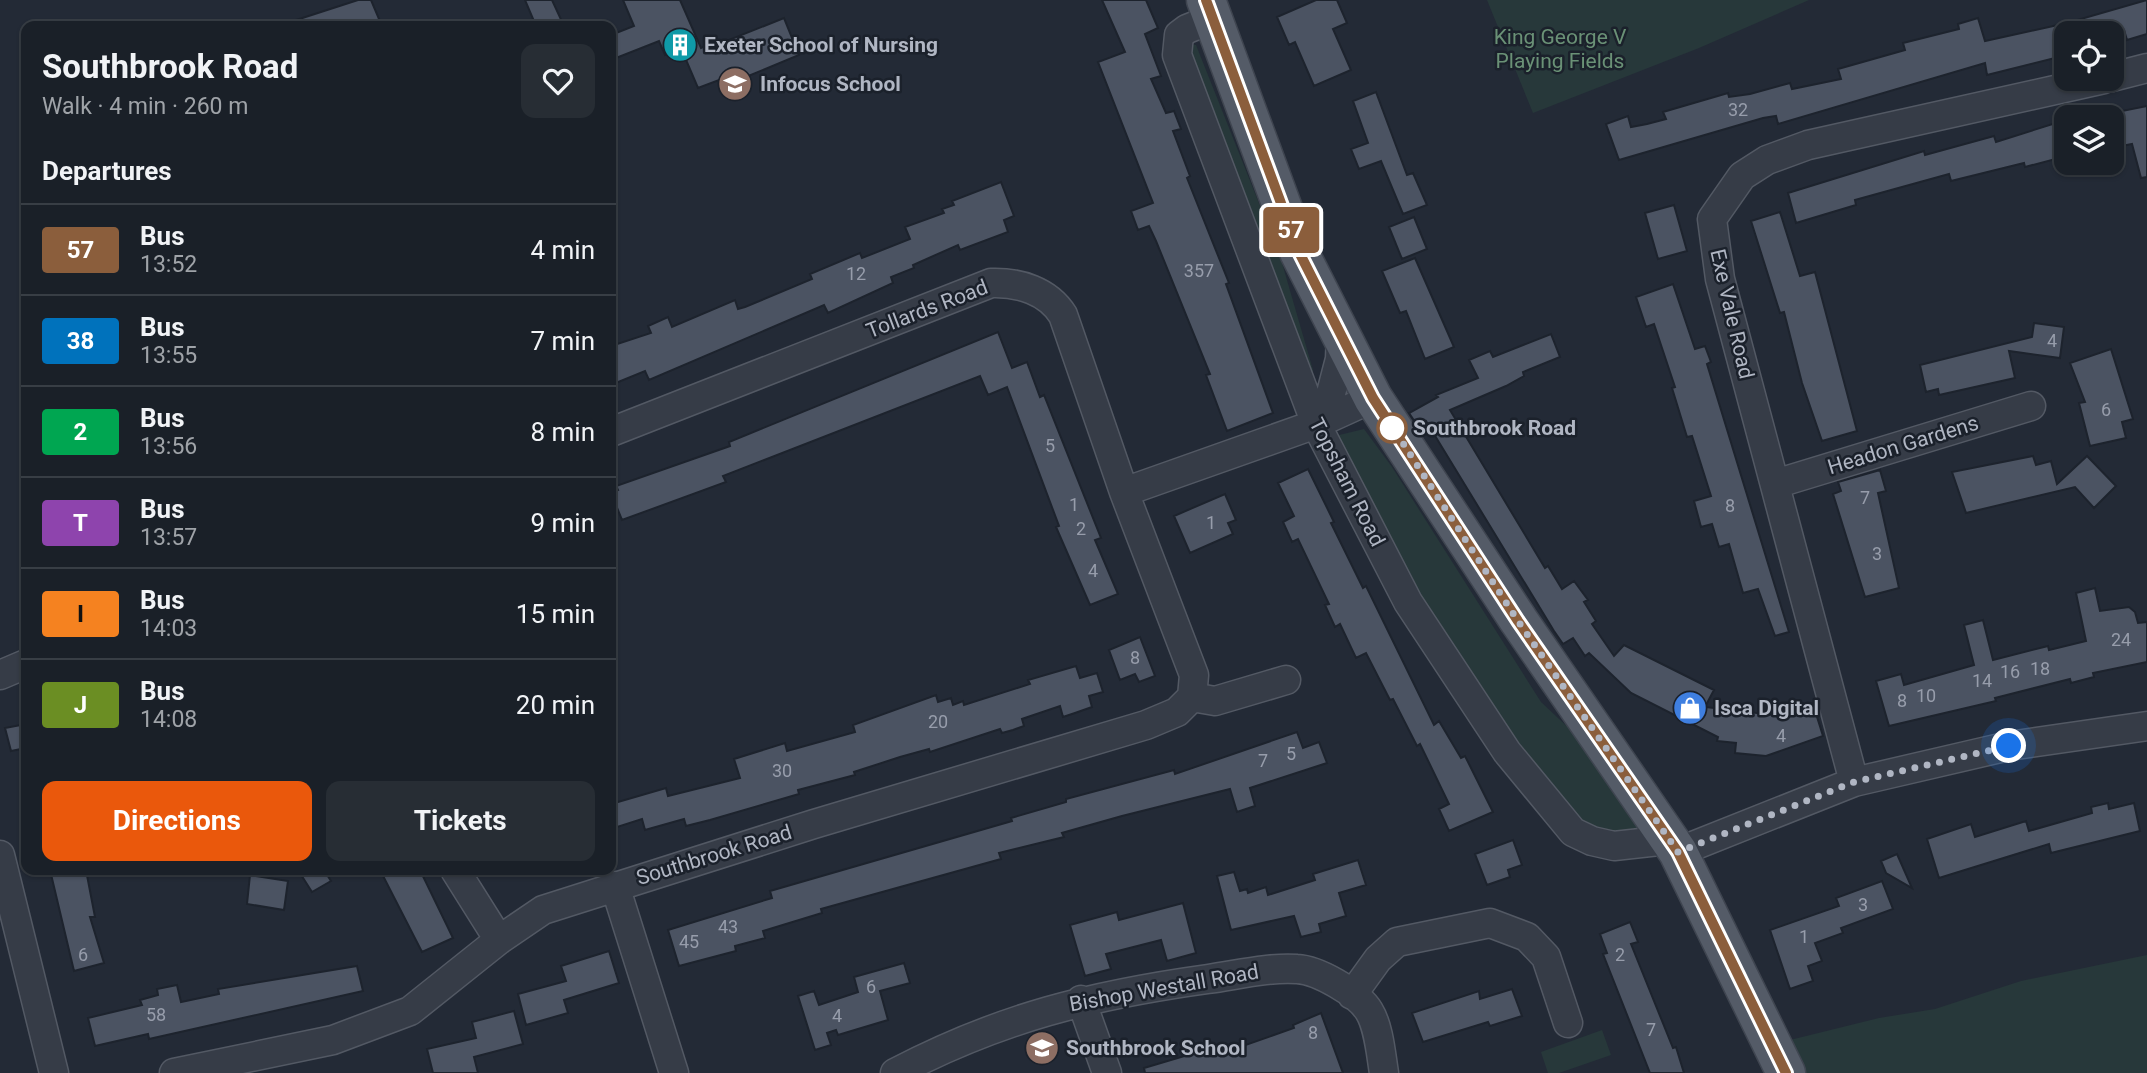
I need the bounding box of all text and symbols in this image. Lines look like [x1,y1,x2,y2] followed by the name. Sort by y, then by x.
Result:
[2054,21,2124,175] map controls
[2054,21,2124,91] button: locate
[1494,25,1627,73] park label: King George V Playing Fields
[661,26,699,64] building icon: Exeter School of Nursing
[704,33,938,57] place label: Exeter School of Nursing
[521,44,595,118] button: heart
[42,47,298,86] text: Southbrook Road
[716,65,754,103] school or university icon: Infocus School
[760,72,901,96] place label: Infocus School
[42,93,248,120] text: Walk · 4 min · 260 m
[1728,99,1748,120] house number: 32
[2054,105,2124,175] button: layers
[42,156,172,186] text: Departures
[1260,207,1322,253] line badge: 57
[1277,216,1305,244] text: 57
[140,221,185,251] text: Bus
[530,235,595,265] text: 4 min
[67,236,94,264] text: 57
[1705,247,1759,381] street label: Exe Vale Road
[140,251,197,278] text: 13:52
[1184,260,1214,281] house number: 357
[846,263,866,284] house number: 12
[863,275,991,343] street label: Tollards Road
[140,312,185,342] text: Bus
[530,326,595,356] text: 7 min
[67,327,94,355] text: 38
[2047,330,2057,351] house number: 4
[140,342,197,369] text: 13:55
[2101,399,2111,420] house number: 6
[140,403,185,433] text: Bus
[1825,411,1981,479] street label: Headon Gardens
[1377,413,1407,443] marker: Southbrook Road
[1304,414,1390,550] street label: Topsham Road
[1413,416,1576,440] place label: Southbrook Road
[530,417,595,447] text: 8 min
[74,418,87,446] text: 2
[140,433,197,460] text: 13:56
[1045,435,1055,456] house number: 5
[1860,487,1870,508] house number: 7
[140,494,185,524] text: Bus
[1069,494,1079,515] house number: 1
[1725,495,1735,516] house number: 8
[530,508,595,538] text: 9 min
[73,509,88,537] text: T
[1206,512,1216,533] house number: 1
[1076,518,1086,539] house number: 2
[140,524,197,551] text: 13:57
[1872,543,1882,564] house number: 3
[1088,560,1098,581] house number: 4
[140,585,185,615] text: Bus
[516,599,595,629] text: 15 min
[77,600,84,628] text: I
[140,615,197,642] text: 14:03
[2111,629,2131,650] house number: 24
[1130,647,1140,668] house number: 8
[2030,658,2050,679] house number: 18
[2000,661,2020,682] house number: 16
[1972,670,1992,691] house number: 14
[140,676,185,706] text: Bus
[1916,685,1936,706] house number: 10
[1671,689,1709,727] shop icon: Isca Digital
[516,690,595,720] text: 20 min
[1897,690,1907,711] house number: 8
[74,691,87,719] text: J
[1714,696,1819,720] place label: Isca Digital
[140,706,197,733] text: 14:08
[928,711,948,732] house number: 20
[1776,725,1786,746] house number: 4
[1991,728,2026,763] your location
[1286,743,1296,764] house number: 5
[1258,750,1268,771] house number: 7
[772,760,792,781] house number: 30
[42,781,312,861] button: Directions
[326,781,595,861] button: Tickets
[633,820,795,890] street label: Southbrook Road
[1858,894,1868,915] house number: 3
[718,916,738,937] house number: 43
[1799,926,1809,947] house number: 1
[679,931,699,952] house number: 45
[78,944,88,965] house number: 6
[1615,944,1625,965] house number: 2
[1067,960,1261,1016] street label: Bishop Westall Road
[866,976,876,997] house number: 6
[146,1004,166,1025] house number: 58
[832,1005,842,1026] house number: 4
[1646,1019,1656,1040] house number: 7
[1308,1022,1318,1043] house number: 8
[1023,1029,1061,1067] school or university icon: Southbrook School
[1066,1036,1246,1060] place label: Southbrook School

